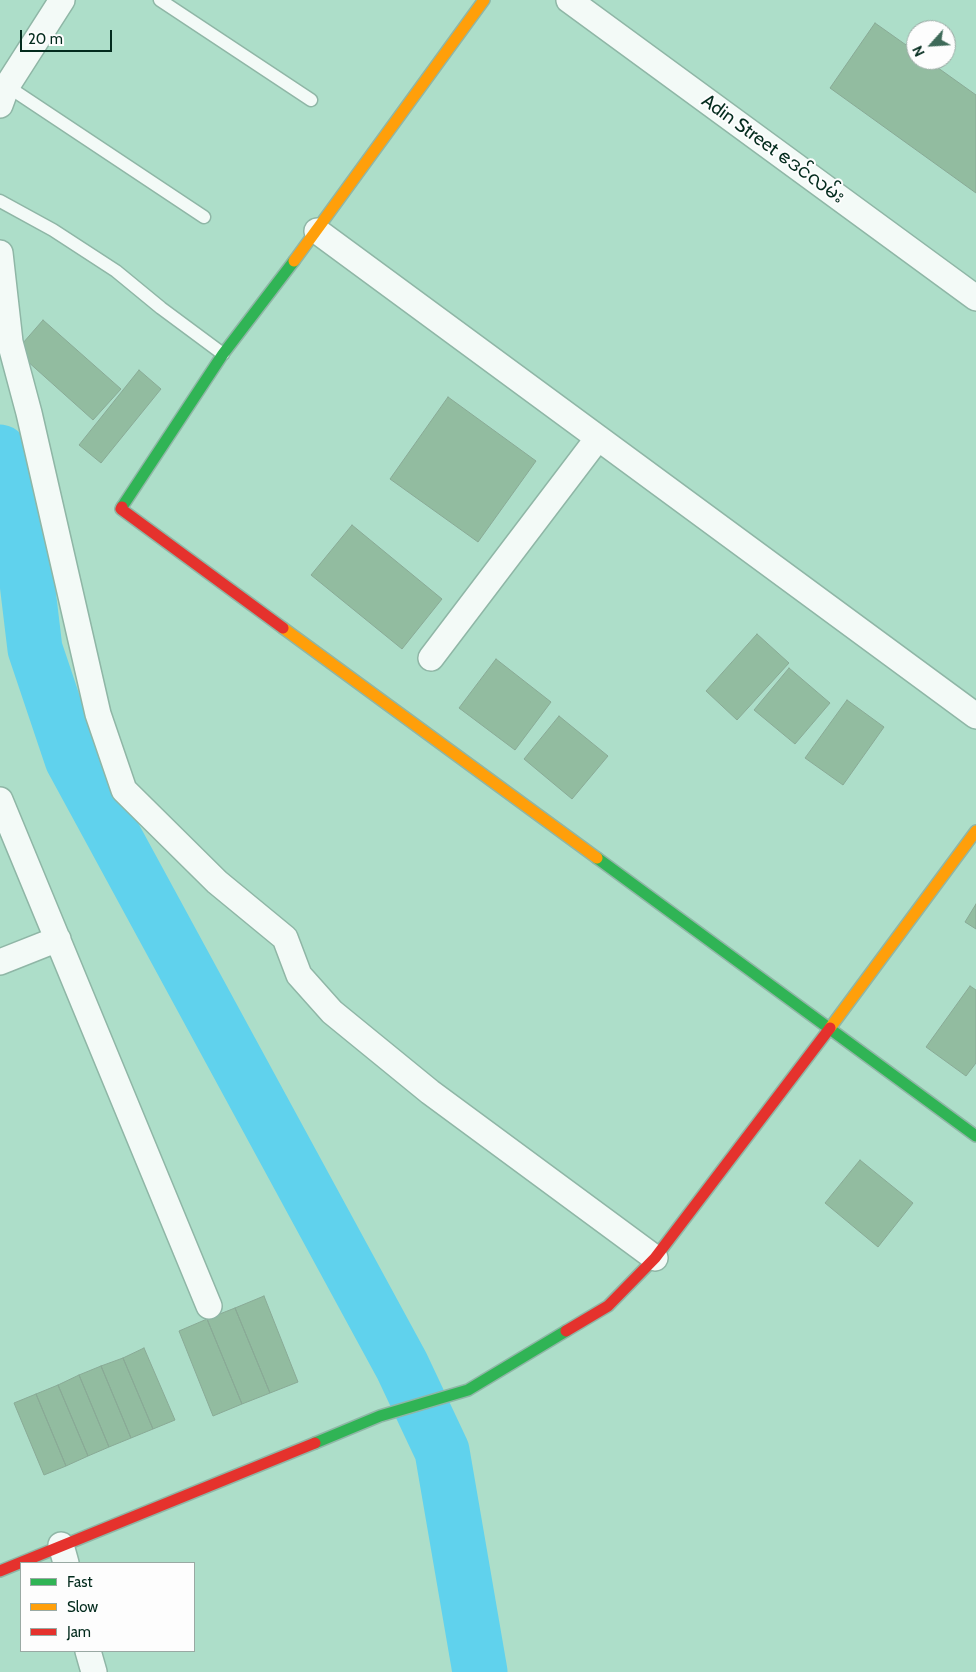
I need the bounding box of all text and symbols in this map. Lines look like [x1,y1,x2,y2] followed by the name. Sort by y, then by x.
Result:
[22,20,115,52] scale bar
[906,20,956,70] north arrow
[28,30,63,48] text: 20 m
[908,43,929,60] text: N
[697,89,849,209] street label: Adin Street ဧဒင်လမ်း
[20,1562,195,1652] legend
[67,1573,92,1591] text: Fast
[67,1598,98,1616] text: Slow
[67,1623,91,1641] text: Jam

